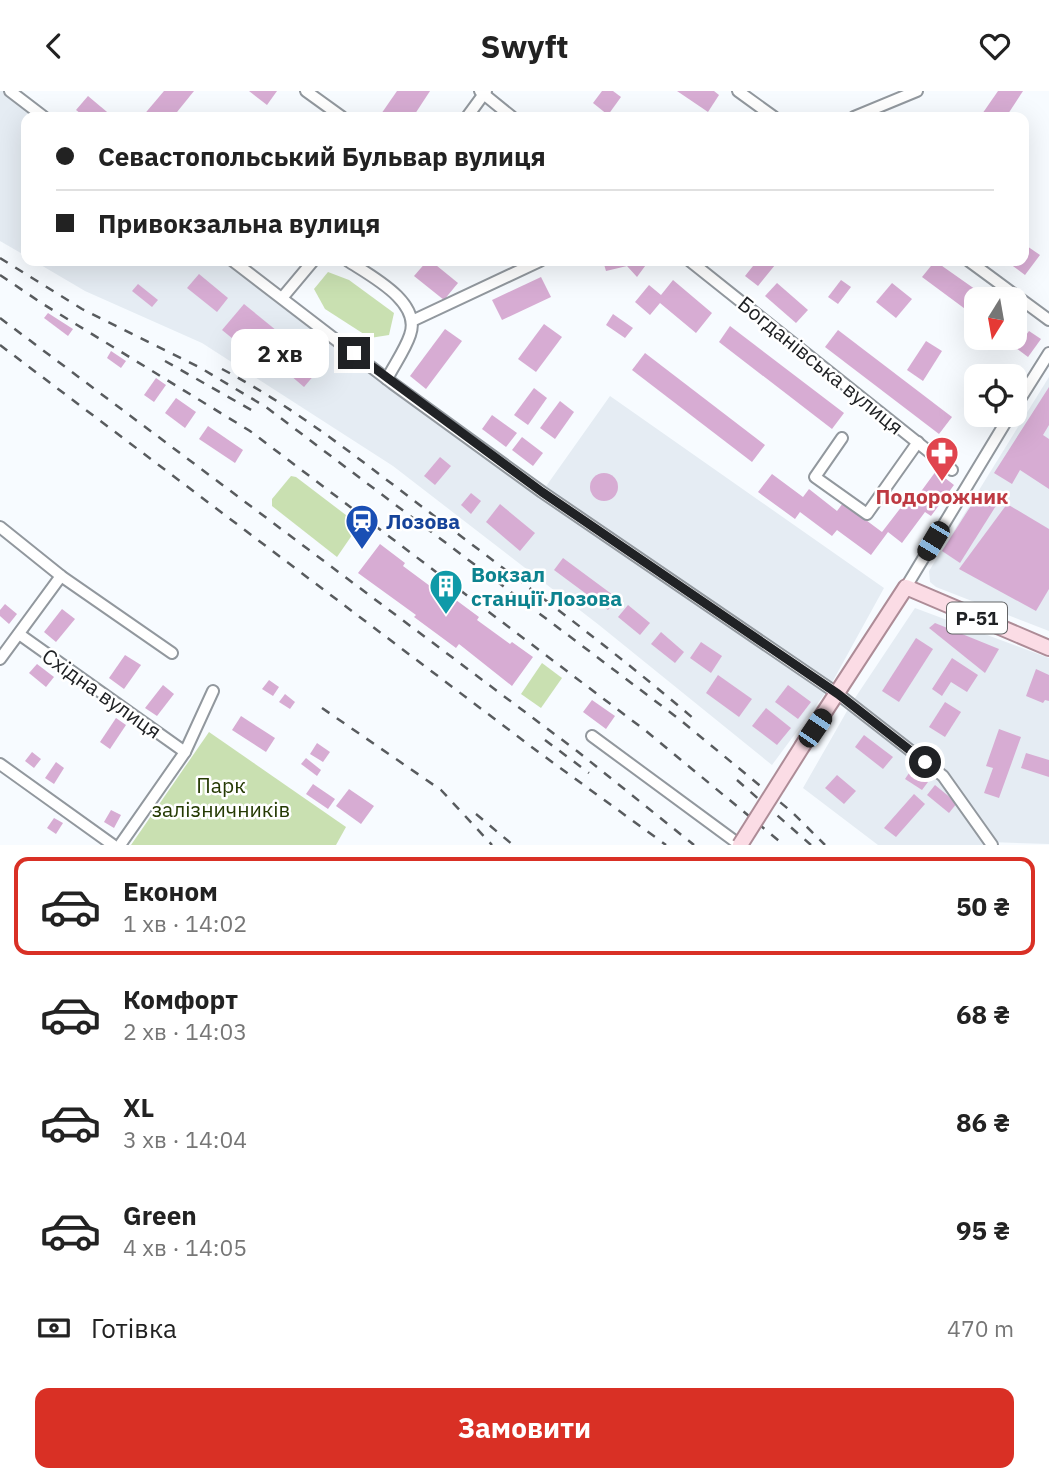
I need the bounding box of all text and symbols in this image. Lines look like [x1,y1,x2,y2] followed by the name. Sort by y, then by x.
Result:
[480,25,569,67] text: Swyft
[35,27,73,65] icon: back
[976,27,1014,65] icon: heart
[98,139,546,173] text: Севастопольський Бульвар вулиця
[98,206,381,240] text: Привокзальна вулиця
[964,287,1027,350] north arrow
[964,287,1027,427] map controls
[732,290,910,440] street label: Богданівська вулиця
[232,329,330,377] callout: 2 хв
[338,337,370,369] route end
[257,338,303,368] text: 2 хв
[964,364,1027,427] button: locate
[923,434,961,483] pharmacy icon: Подорожник
[876,482,1008,510] place label: Подорожник
[343,502,381,551] station icon: Лозова
[386,507,460,535] place label: Лозова
[914,518,953,564] car
[471,560,622,612] place label: Вокзал станції Лозова
[427,567,465,616] building icon: Вокзал станції Лозова
[947,603,1007,633] road number: Р-51
[37,641,167,745] street label: Східна вулиця
[795,705,836,751] car
[909,746,941,778] route start
[152,771,290,823] park label: Парк залізничників
[123,874,218,908] text: Економ
[39,875,102,938] icon: car
[956,889,1010,923] text: 50 ₴
[123,908,247,938] text: 1 хв · 14:02
[123,982,238,1016] text: Комфорт
[39,983,102,1046] icon: car
[956,997,1010,1031] text: 68 ₴
[123,1016,247,1046] text: 2 хв · 14:03
[123,1090,154,1124] text: XL
[39,1091,102,1154] icon: car
[956,1105,1010,1139] text: 86 ₴
[123,1124,247,1154] text: 3 хв · 14:04
[123,1198,197,1232] text: Green
[39,1199,102,1262] icon: car
[956,1213,1010,1247] text: 95 ₴
[123,1232,247,1262] text: 4 хв · 14:05
[35,1309,73,1347] icon: cash
[91,1311,177,1345] text: Готівка
[947,1313,1014,1343] text: 470 m
[35,1388,1014,1468] button: Замовити

